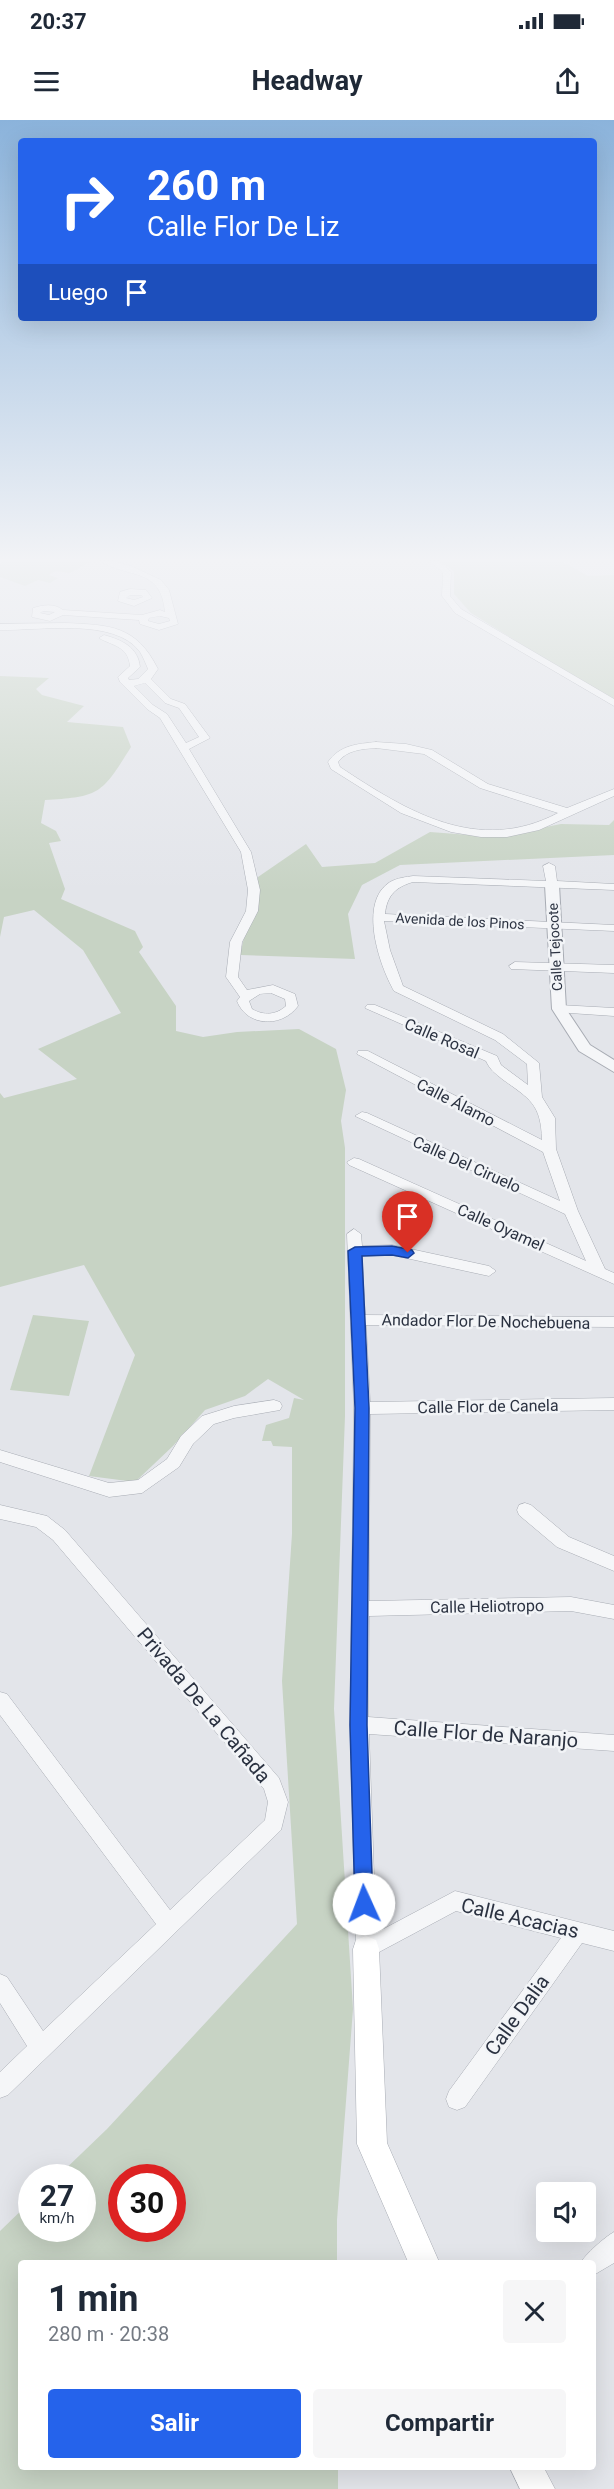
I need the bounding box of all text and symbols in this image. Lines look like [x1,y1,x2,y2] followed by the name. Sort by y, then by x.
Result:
[30,9,87,34] text: 20:37
[30,65,63,98] icon: menu
[252,65,362,97] text: Headway
[551,65,584,98] icon: share
[147,161,266,210] text: 260 m
[48,162,126,240] icon: right
[147,211,339,243] text: Calle Flor De Liz
[120,276,153,309] icon: arrive
[48,280,108,305] text: Luego
[545,903,565,991] street label: Calle Tejocote
[395,910,525,932] street label: Avenida de los Pinos
[402,1014,482,1063] street label: Calle Rosal
[413,1075,498,1130] street label: Calle Álamo
[410,1132,524,1197] street label: Calle Del Ciruelo
[382,1191,433,1253] pin
[391,1200,424,1233] icon: arrive
[454,1200,547,1255] street label: Calle Oyamel
[381,1310,591,1333] street label: Andador Flor De Nochebuena
[417,1396,559,1417] street label: Calle Flor de Canela
[430,1596,544,1617] street label: Calle Heliotropo
[132,1623,276,1787] street label: Privada De La Cañada
[393,1716,579,1752] street label: Calle Flor de Naranjo
[332,1872,396,1936] position arrow
[459,1893,581,1943] street label: Calle Acacias
[480,1970,554,2060] street label: Calle Dalia
[108,2164,186,2242] speed limit sign: 30
[40,2178,74,2213] text: 27
[536,2182,596,2242] map controls
[536,2182,596,2242] button: sound
[39,2209,75,2227] text: km/h
[48,2278,139,2320] text: 1 min
[503,2280,566,2343] button: close
[48,2322,169,2346] text: 280 m · 20:38
[48,2389,301,2458] button: Salir
[313,2389,566,2458] button: Compartir

